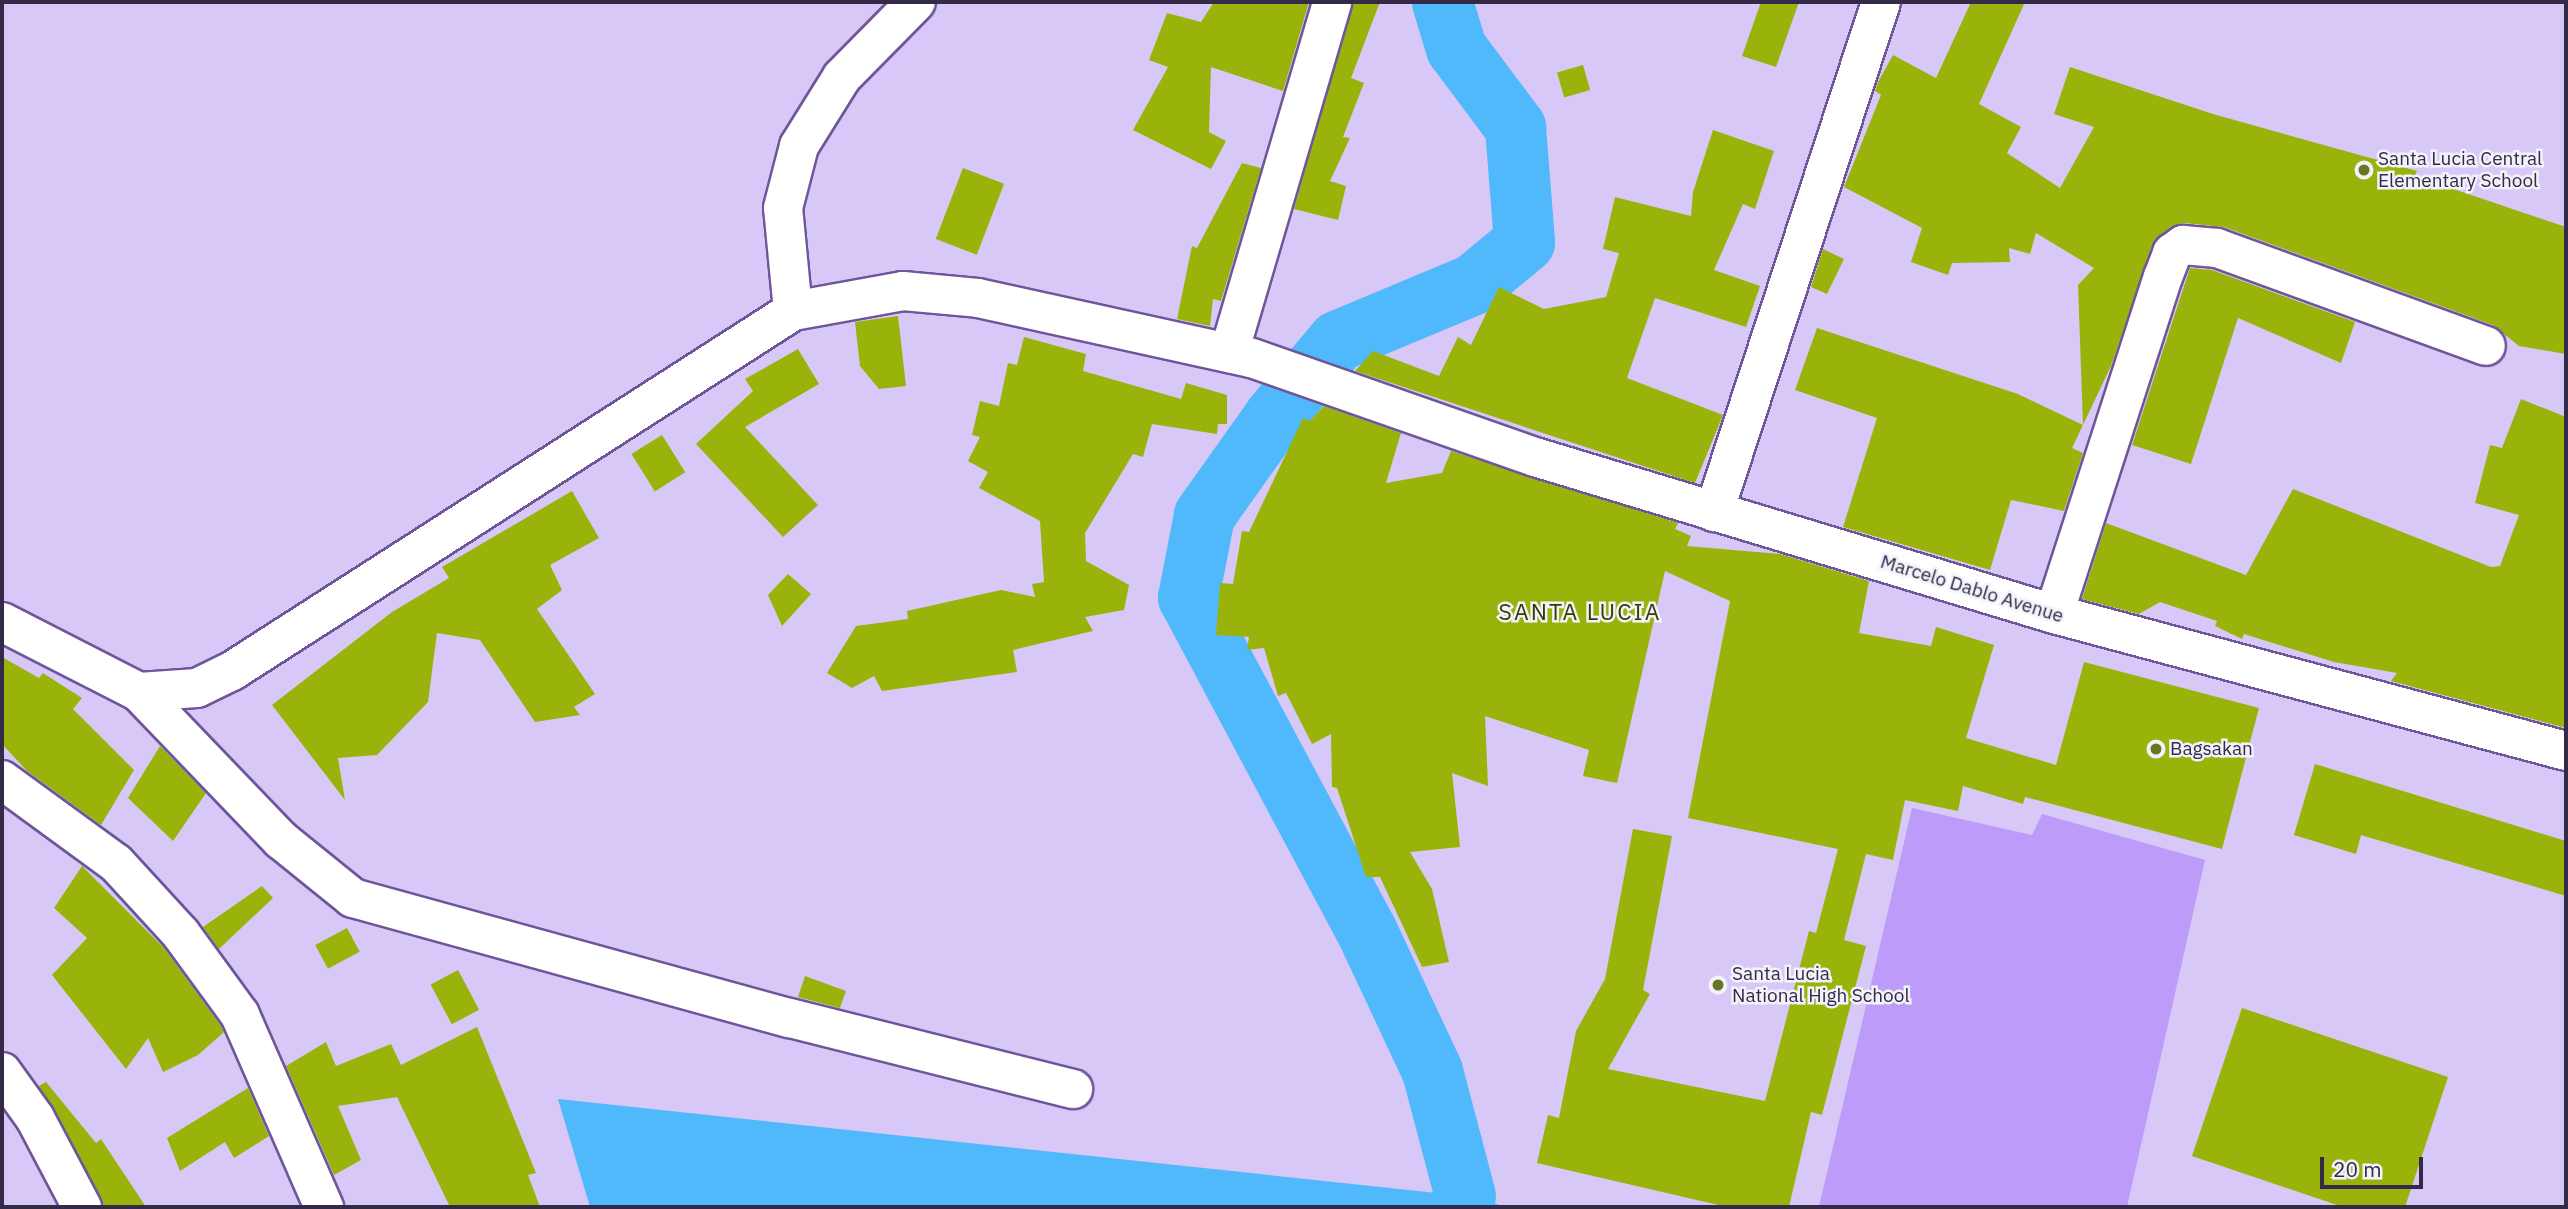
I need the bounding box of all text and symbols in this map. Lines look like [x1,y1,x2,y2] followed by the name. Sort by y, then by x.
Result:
[2378,148,2542,192] place label: Santa Lucia Central Elementary School
[2356,162,2372,178] marker: Santa Lucia Central Elementary School
[1878,550,2066,628] street label: Marcelo Dablo Avenue
[1500,597,1660,625] district label: SANTA LUCIA
[2170,738,2253,760] place label: Bagsakan
[2148,741,2164,757] marker: Bagsakan
[1732,963,1910,1007] place label: Santa Lucia National High School
[1710,977,1726,993] marker: Santa Lucia National High School
[2323,1142,2426,1186] scale bar
[2333,1155,2382,1183] text: 20 m

